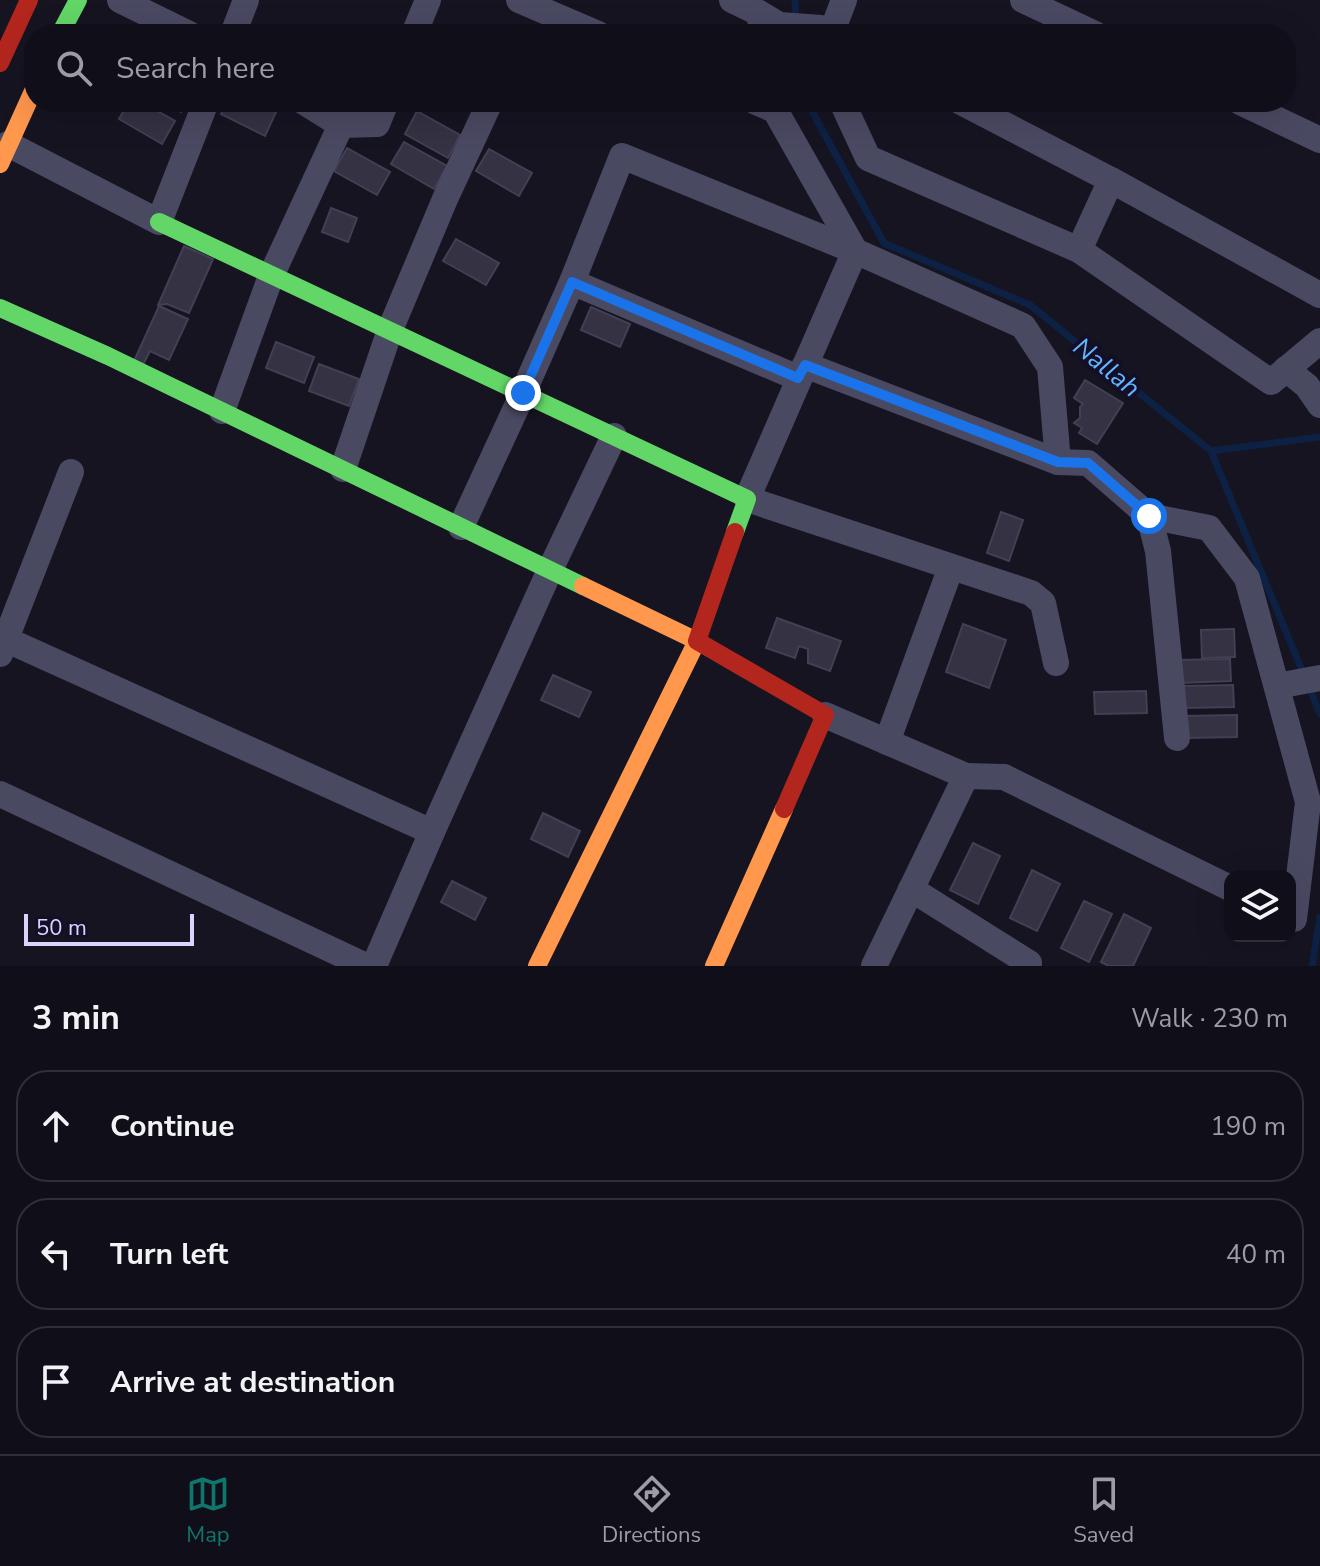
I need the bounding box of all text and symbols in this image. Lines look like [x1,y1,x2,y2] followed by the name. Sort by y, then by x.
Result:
[24,24,1296,112] search box
[52,46,96,90] icon: search
[116,48,275,89] text: Search here
[1066,330,1148,405] water label: Nallah
[505,375,541,411] route end
[1131,498,1167,534] route start
[1224,870,1296,942] map controls
[1224,870,1296,942] button: layers
[24,910,194,946] scale bar
[36,913,87,943] text: 50 m
[32,995,120,1041] text: 3 min
[1131,1001,1288,1036] text: Walk · 230 m
[34,1104,78,1148] icon: ahead
[110,1106,235,1147] text: Continue
[1210,1109,1286,1144] text: 190 m
[34,1232,78,1276] icon: left
[110,1234,228,1275] text: Turn left
[1226,1237,1286,1272] text: 40 m
[34,1360,78,1404] icon: arrive
[110,1362,395,1403] text: Arrive at destination
[186,1472,230,1550] tab: Map
[602,1472,701,1550] tab: Directions
[1073,1472,1134,1550] tab: Saved

